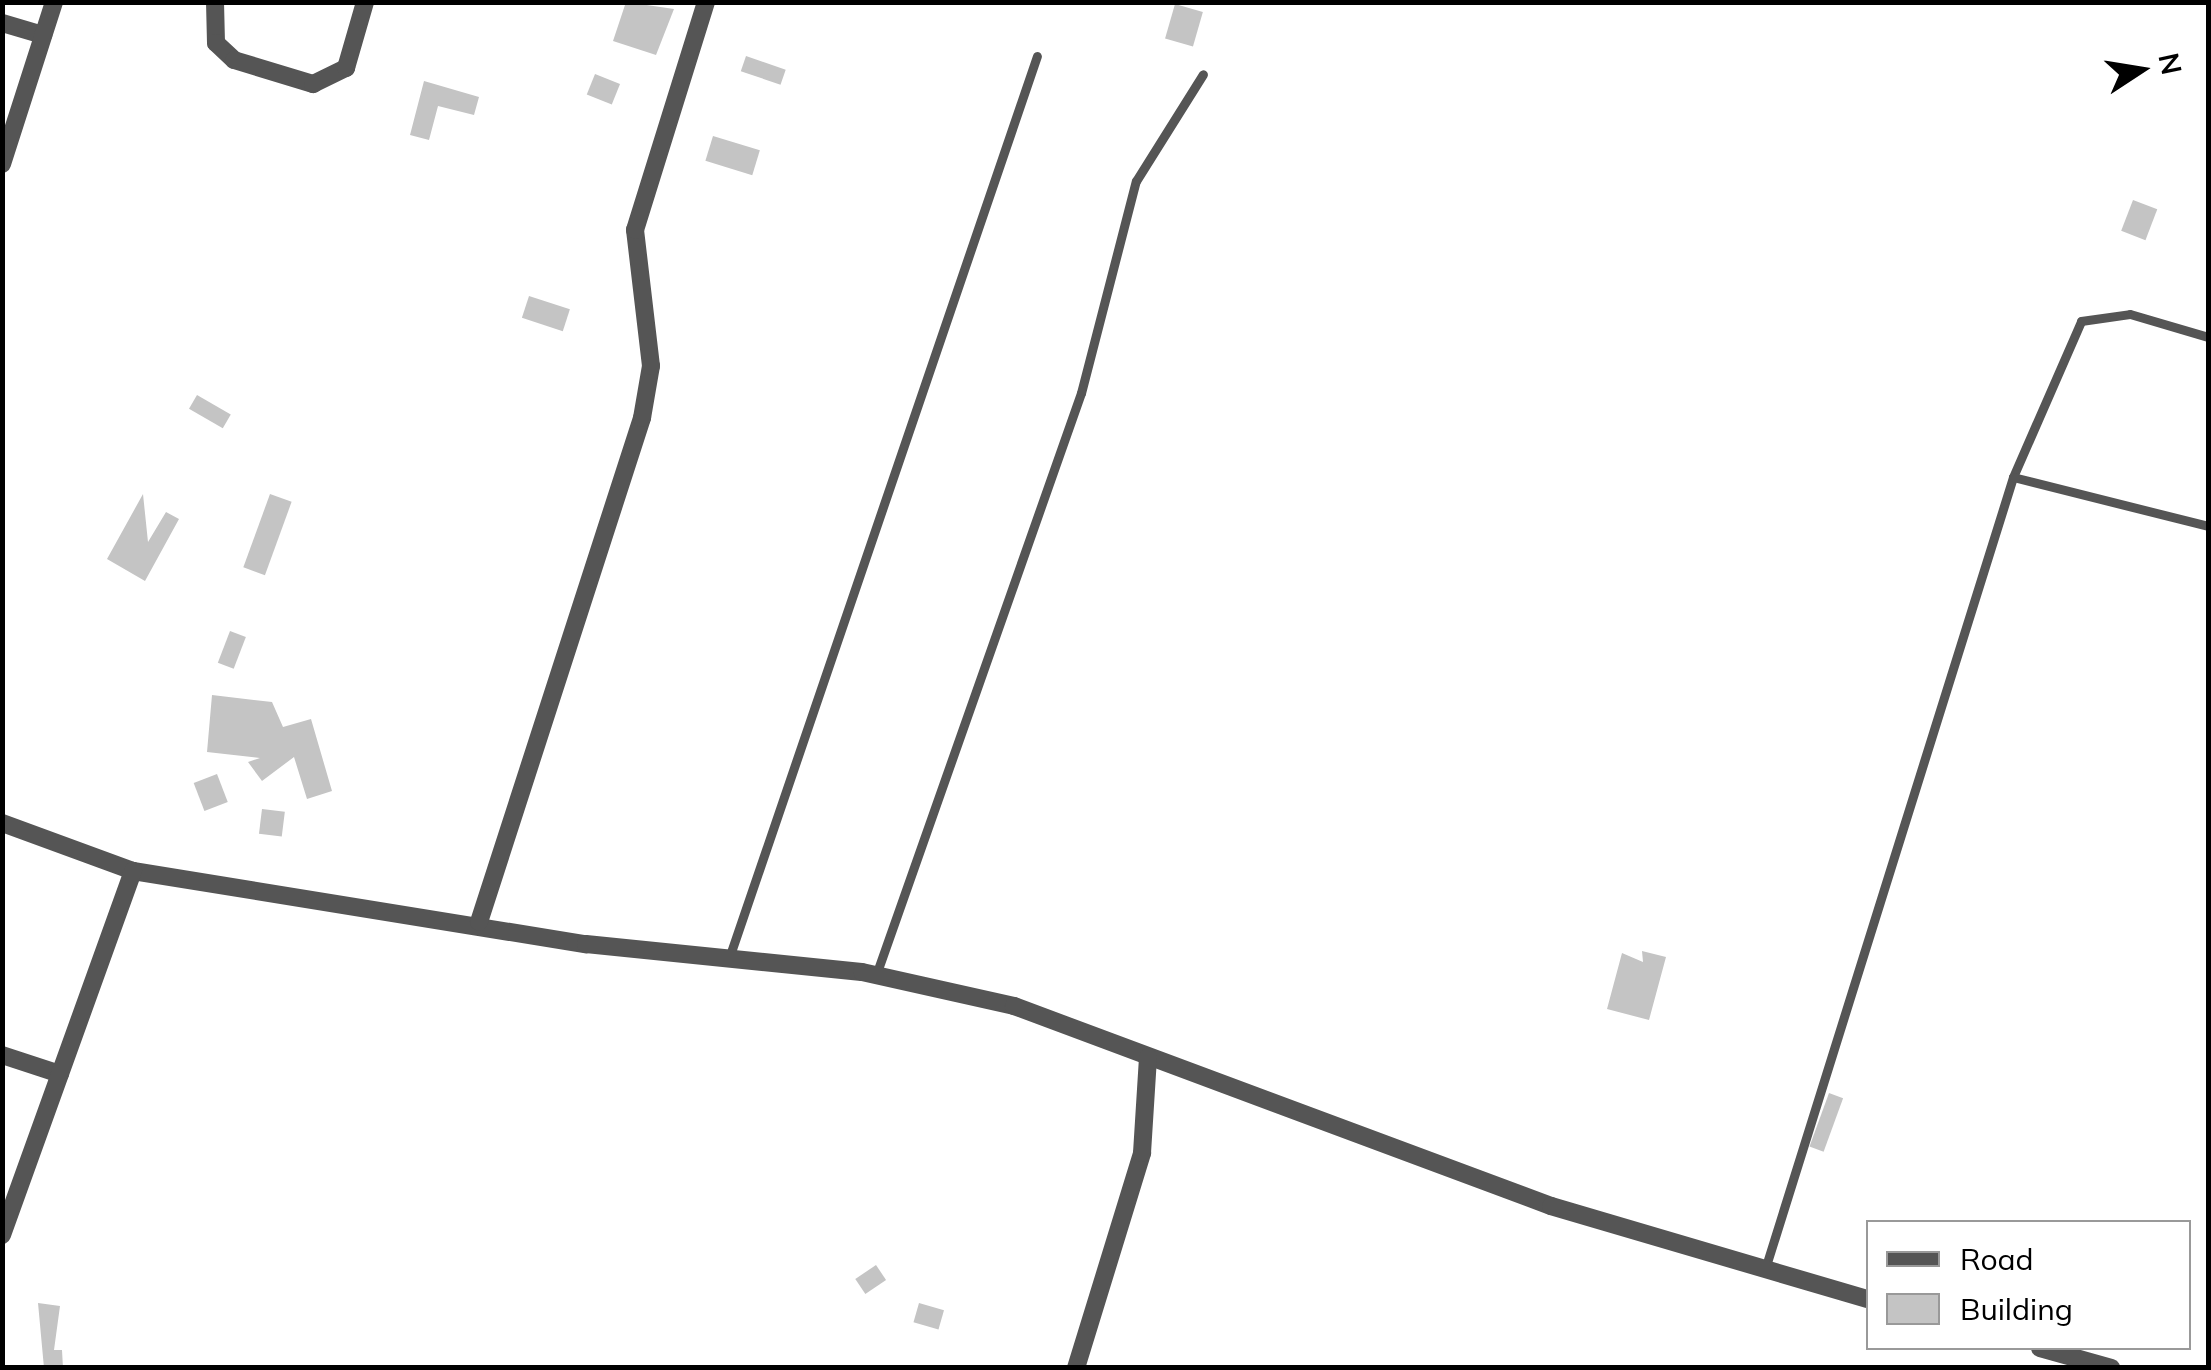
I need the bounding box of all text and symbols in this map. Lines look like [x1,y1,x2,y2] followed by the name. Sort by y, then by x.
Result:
[2091,20,2191,120] north arrow
[2152,50,2190,78] text: N
[1866,1220,2191,1350] legend
[1960,1240,2034,1278] text: Road
[1960,1290,2073,1328] text: Building

